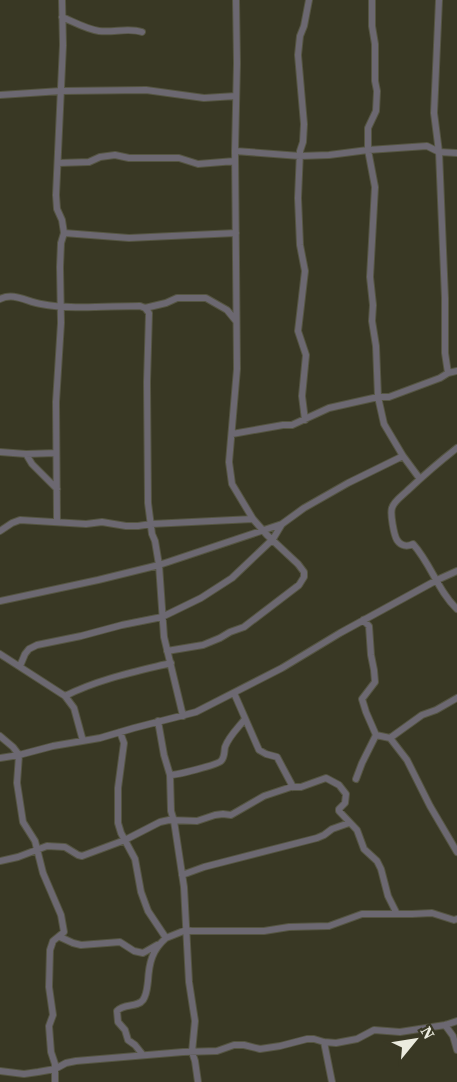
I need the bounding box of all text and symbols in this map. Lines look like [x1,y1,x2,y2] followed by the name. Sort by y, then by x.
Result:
[385,1010,445,1070] north arrow
[416,1022,441,1043] text: N

